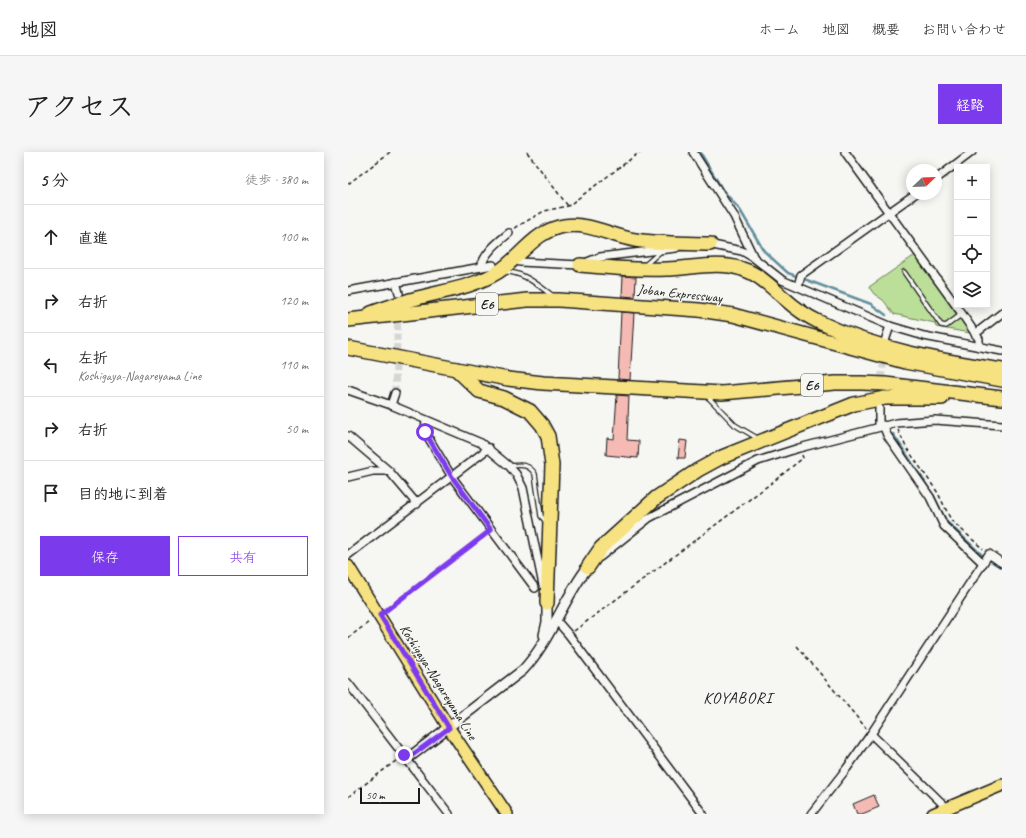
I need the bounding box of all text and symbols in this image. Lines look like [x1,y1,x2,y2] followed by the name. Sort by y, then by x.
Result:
[20,18,58,42] text: 地図
[759,21,800,38] text: ホーム
[822,21,850,38] text: 地図
[872,21,900,38] text: 概要
[922,21,1006,38] text: お問い合わせ
[938,84,1002,124] button: 経路
[24,89,134,124] text: アクセス
[906,164,942,200] north arrow
[954,164,990,308] map controls
[954,164,990,200] button: +
[40,170,69,191] text: 5 分
[245,172,308,188] text: 徒歩 · 380 m
[954,200,990,236] button: −
[40,226,62,248] icon: ahead
[78,229,108,248] text: 直進
[280,229,308,245] text: 100 m
[954,236,990,272] button: locate
[954,272,990,308] button: layers
[636,281,724,307] street label: Joban Expressway
[40,290,62,312] icon: right
[78,293,108,312] text: 右折
[280,293,308,309] text: 120 m
[476,293,498,315] road number: E6
[78,349,108,368] text: 左折
[40,354,62,376] icon: left
[280,357,308,373] text: 110 m
[78,368,201,384] text: Koshigaya-Nagareyama Line
[801,374,823,396] road number: E6
[40,418,62,440] icon: right
[78,421,108,440] text: 右折
[286,421,308,437] text: 50 m
[416,423,434,441] route start
[40,482,62,504] icon: arrive
[78,485,168,504] text: 目的地に到着
[40,536,170,576] button: 保存
[178,536,308,576] button: 共有
[396,621,482,744] street label: Koshigaya-Nagareyama Line
[703,688,775,708] district label: KOYABORI
[395,746,413,764] route end
[360,786,420,805] scale bar
[366,788,385,802] text: 50 m

